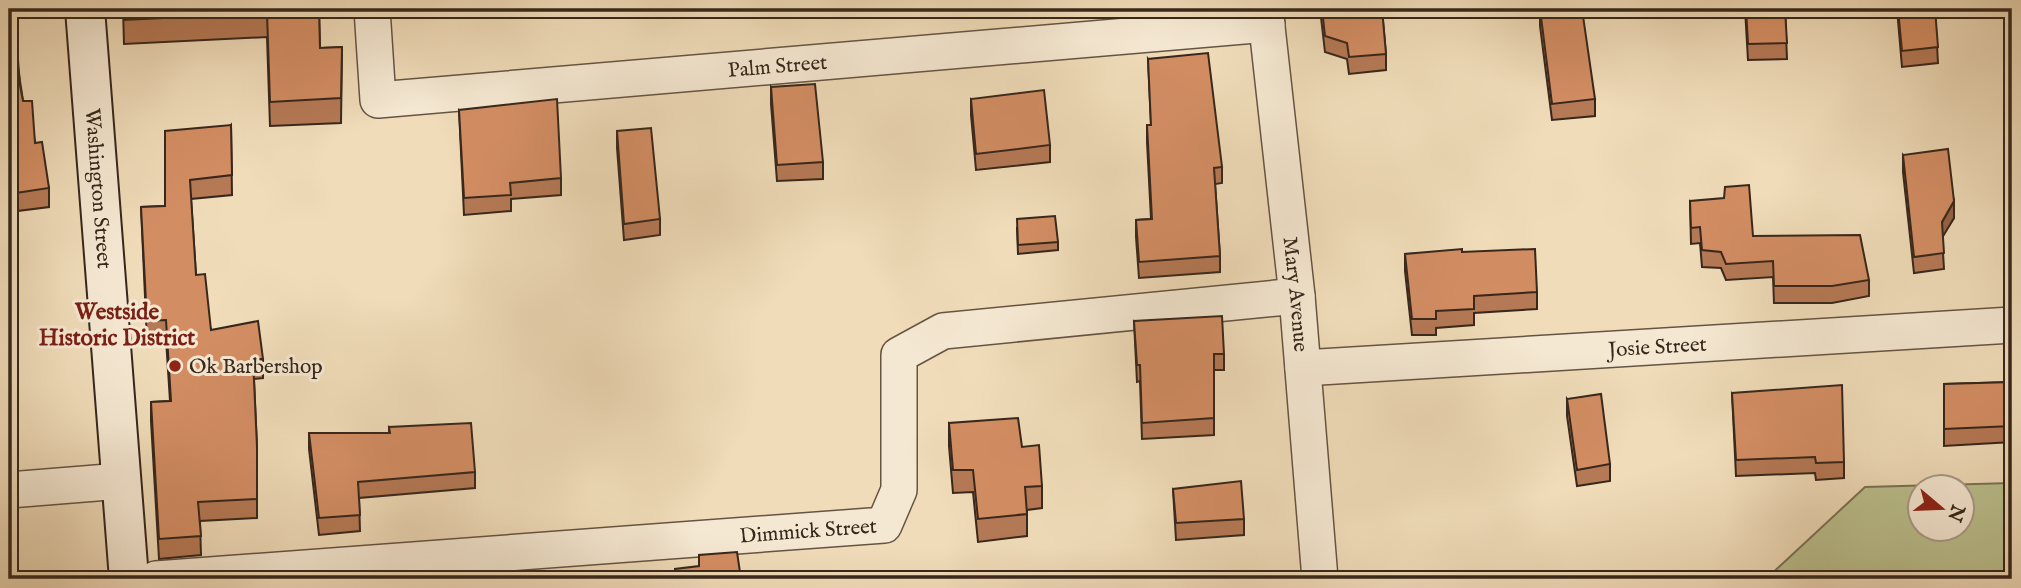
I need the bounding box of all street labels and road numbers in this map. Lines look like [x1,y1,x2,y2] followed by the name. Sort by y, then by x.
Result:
[727,50,828,85] street label: Palm Street
[78,107,117,270] street label: Washington Street
[1275,235,1314,353] street label: Mary Avenue
[1605,332,1708,365] street label: Josie Street
[739,514,878,551] street label: Dimmick Street

